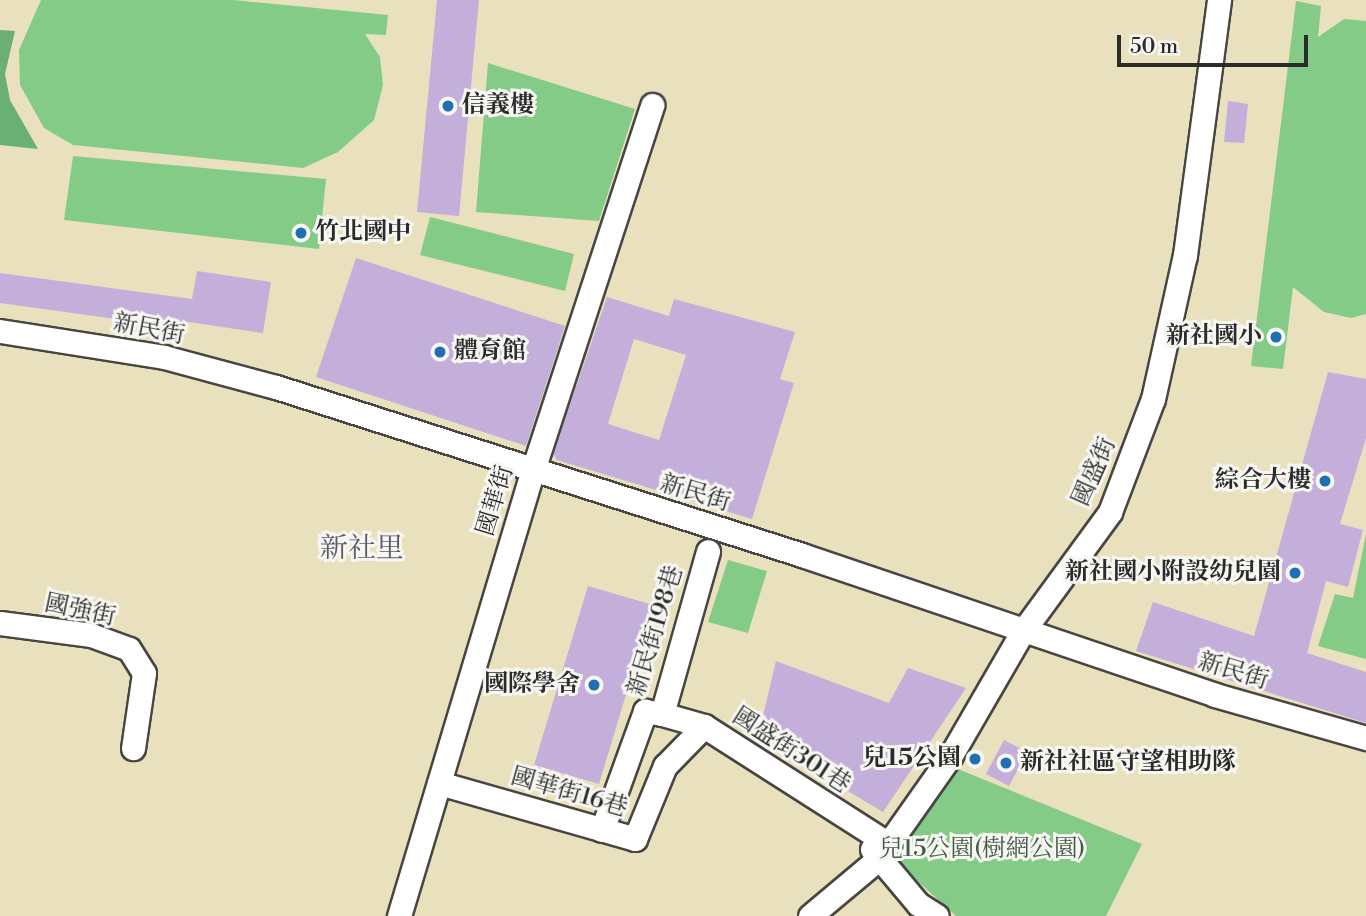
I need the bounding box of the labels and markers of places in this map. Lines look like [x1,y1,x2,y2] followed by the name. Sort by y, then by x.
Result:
[462,92,534,120] place label: 信義樓
[440,98,456,114] marker: 信義樓
[315,219,411,247] place label: 竹北國中
[293,225,309,241] marker: 竹北國中
[1166,323,1262,351] place label: 新社國小
[1268,329,1284,345] marker: 新社國小
[454,338,526,366] place label: 體育館
[432,344,448,360] marker: 體育館
[1215,467,1311,495] place label: 綜合大樓
[1317,473,1333,489] marker: 綜合大樓
[1065,559,1281,587] place label: 新社國小附設幼兒園
[1287,565,1303,581] marker: 新社國小附設幼兒園
[484,671,580,699] place label: 國際學舍
[586,677,602,693] marker: 國際學舍
[863,745,961,773] place label: 兒15公園
[1020,749,1236,777] place label: 新社社區守望相助隊
[967,751,983,767] marker: 兒15公園
[998,755,1014,771] marker: 新社社區守望相助隊

